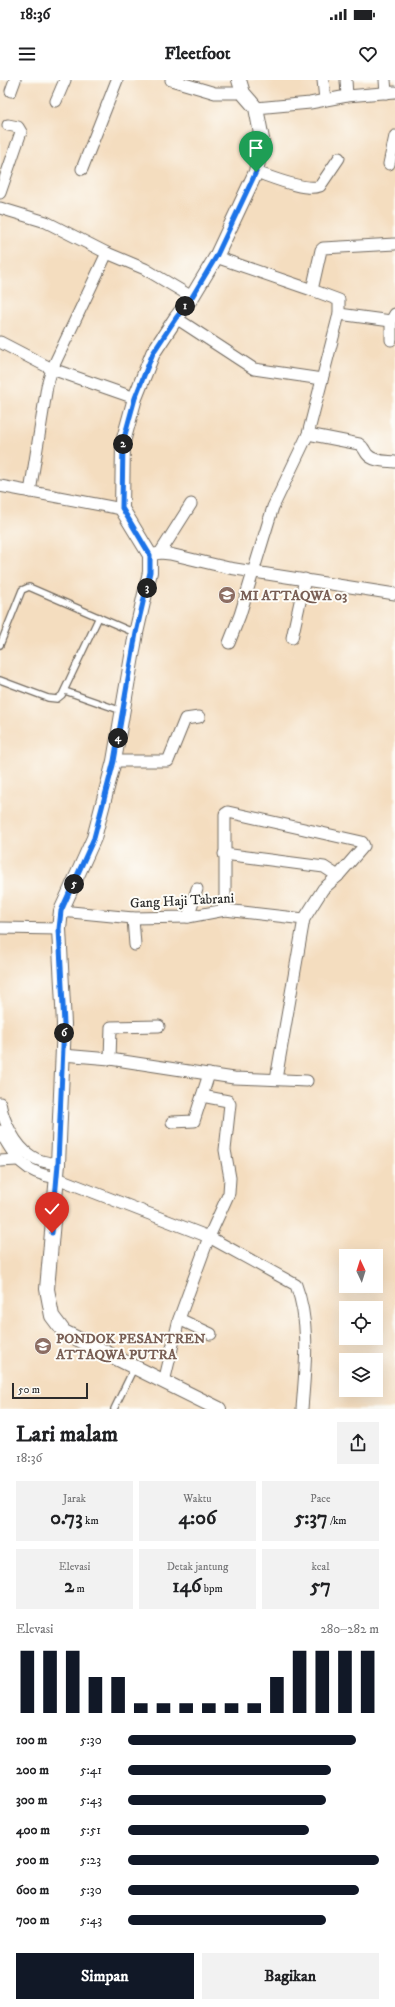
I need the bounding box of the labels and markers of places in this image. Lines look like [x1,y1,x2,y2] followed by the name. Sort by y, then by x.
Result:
[239,131,273,172] pin
[175,296,195,316] pin: 1
[113,434,133,454] pin: 2
[137,578,157,598] pin: 3
[217,585,237,605] school or university icon: MI ATTAQWA 03
[240,587,347,605] place label: MI ATTAQWA 03
[108,728,128,748] pin: 4
[64,874,84,894] pin: 5
[54,1023,74,1043] pin: 6
[35,1192,69,1233] pin
[55,1330,206,1364] place label: PONDOK PESANTREN ATTAQWA PUTRA
[33,1336,53,1356] school or university icon: PONDOK PESANTREN ATTAQWA PUTRA

